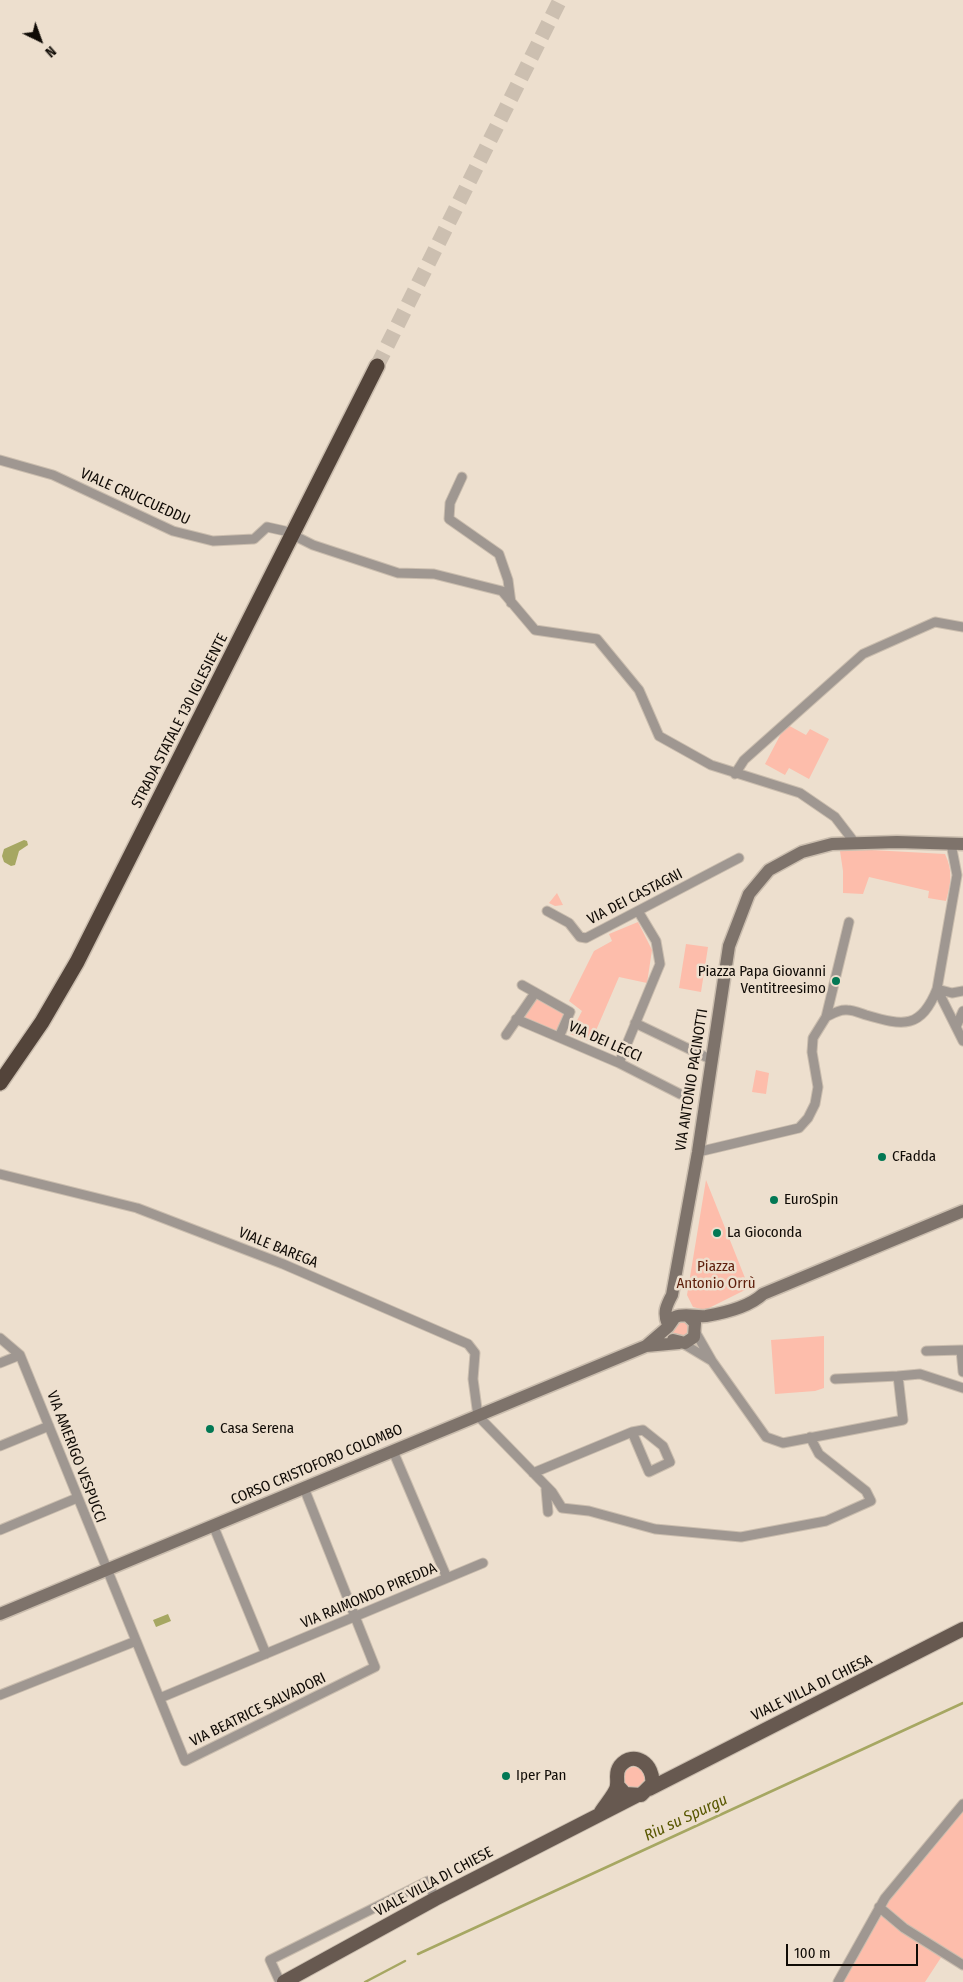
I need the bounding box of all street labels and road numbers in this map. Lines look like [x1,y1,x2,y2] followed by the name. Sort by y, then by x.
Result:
[77,465,193,529] street label: VIALE CRUCCUEDDU
[128,631,232,811] street label: STRADA STATALE 130 IGLESIENTE
[584,865,686,929] street label: VIA DEI CASTAGNI
[672,1008,712,1152] street label: VIA ANTONIO PACINOTTI
[565,1018,645,1066] street label: VIA DEI LECCI
[236,1224,320,1272] street label: VIALE BAREGA
[43,1389,109,1525] street label: VIA AMERIGO VESPUCCI
[228,1421,406,1509] street label: CORSO CRISTOFORO COLOMBO
[298,1559,440,1633] street label: VIA RAIMONDO PIREDDA
[749,1651,875,1725] street label: VIALE VILLA DI CHIESA
[187,1669,329,1751] street label: VIA BEATRICE SALVADORI
[372,1843,496,1921] street label: VIALE VILLA DI CHIESE

